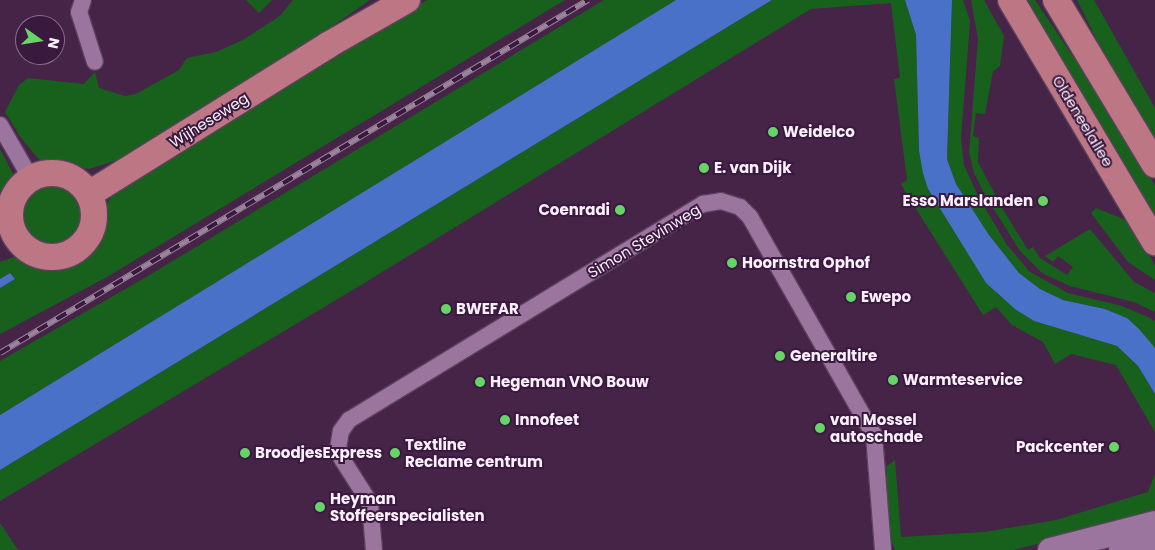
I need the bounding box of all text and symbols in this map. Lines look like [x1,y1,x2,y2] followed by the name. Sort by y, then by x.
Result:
[15,15,65,65] north arrow
[43,36,65,51] text: N
[1049,72,1117,170] street label: Oldeneelallee
[166,89,252,151] street label: Wijheseweg
[783,123,855,141] place label: Weidelco
[767,126,779,138] marker: Weidelco
[714,159,791,177] place label: E. van Dijk
[698,162,710,174] marker: E. van Dijk
[902,192,1033,210] place label: Esso Marslanden
[1037,195,1049,207] marker: Esso Marslanden
[584,200,704,282] street label: Simon Stevinweg
[538,201,610,219] place label: Coenradi
[614,204,626,216] marker: Coenradi
[742,254,870,272] place label: Hoornstra Ophof
[726,257,738,269] marker: Hoornstra Ophof
[861,288,911,306] place label: Ewepo
[845,291,857,303] marker: Ewepo
[456,300,519,318] place label: BWEFAR
[440,303,452,315] marker: BWEFAR
[790,347,877,365] place label: Generaltire
[774,350,786,362] marker: Generaltire
[903,371,1023,389] place label: Warmteservice
[490,373,649,391] place label: Hegeman VNO Bouw
[887,374,899,386] marker: Warmteservice
[474,376,486,388] marker: Hegeman VNO Bouw
[830,410,923,445] place label: van Mossel autoschade
[515,411,579,429] place label: Innofeet
[499,414,511,426] marker: Innofeet
[814,422,826,434] marker: van Mossel autoschade
[405,435,543,470] place label: Textline Reclame centrum
[1016,438,1104,456] place label: Packcenter
[1108,441,1120,453] marker: Packcenter
[255,444,382,462] place label: BroodjesExpress
[239,447,251,459] marker: BroodjesExpress
[389,447,401,459] marker: Textline Reclame centrum
[330,489,485,524] place label: Heyman Stoffeerspecialisten
[314,501,326,513] marker: Heyman Stoffeerspecialisten

